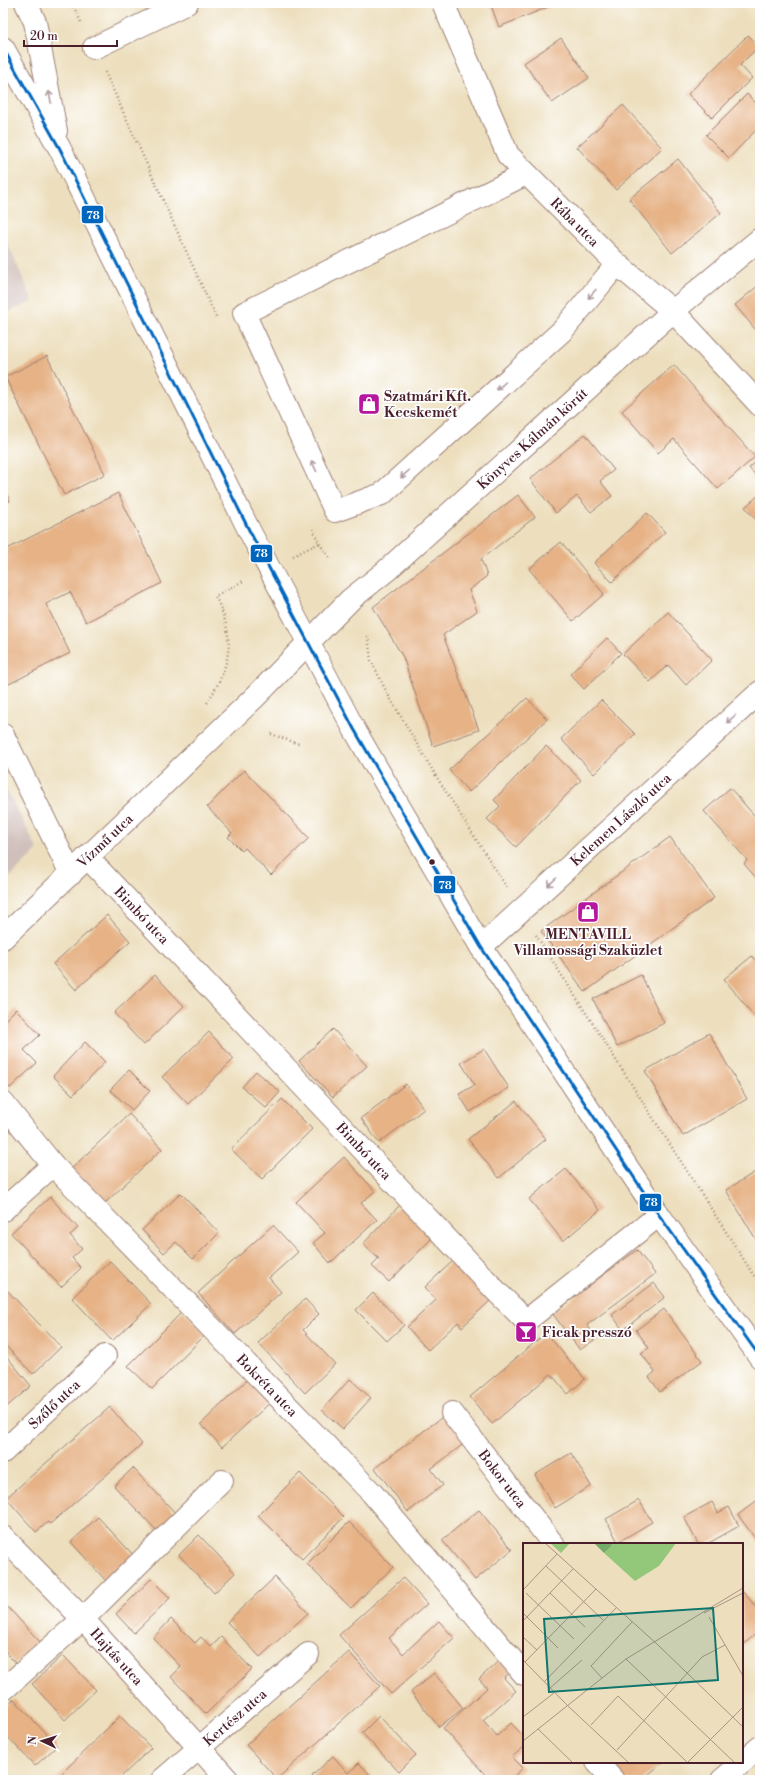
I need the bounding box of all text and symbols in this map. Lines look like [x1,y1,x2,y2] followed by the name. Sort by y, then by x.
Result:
[24,22,117,48] scale bar
[30,29,58,44] text: 20 m
[45,91,53,104] one-way arrow
[546,194,603,252] street label: Rába utca
[81,205,104,224] line badge: 78
[86,209,100,223] text: 78
[588,289,597,300] one-way arrow
[496,382,506,391] one-way arrow
[474,385,592,494] street label: Könyves Kálmán körút
[384,388,471,422] place label: Szatmári Kft. Kecskemét
[356,391,382,417] shop icon: Szatmári Kft. Kecskemét
[310,461,317,473] one-way arrow
[399,469,410,478] one-way arrow
[250,544,273,563] line badge: 78
[254,547,268,561] text: 78
[726,714,736,723] one-way arrow
[567,769,676,871] street label: Kelemen László utca
[73,810,138,873] street label: Vízmű utca
[427,857,437,867] unlabelled marker
[433,875,456,894] line badge: 78
[547,877,557,886] one-way arrow
[438,879,452,893] text: 78
[109,883,173,949] street label: Bimbó utca
[575,899,601,925] shop icon: MENTAVILL Villamossági Szaküzlet
[513,926,663,960] place label: MENTAVILL Villamossági Szaküzlet
[331,1118,395,1185] street label: Bimbó utca
[639,1193,662,1212] line badge: 78
[644,1196,658,1210] text: 78
[513,1319,539,1345] bar icon: Ficak presszó
[542,1324,632,1342] place label: Ficak presszó
[231,1350,302,1422] street label: Bokréta utca
[25,1375,85,1433] street label: Szőlő utca
[473,1446,531,1513] street label: Bokor utca
[523,1543,743,1763] inset map
[86,1625,147,1690] street label: Hajtás utca
[200,1685,272,1750] street label: Kertész utca
[22,1721,62,1761] north arrow
[26,1735,40,1745] text: N

